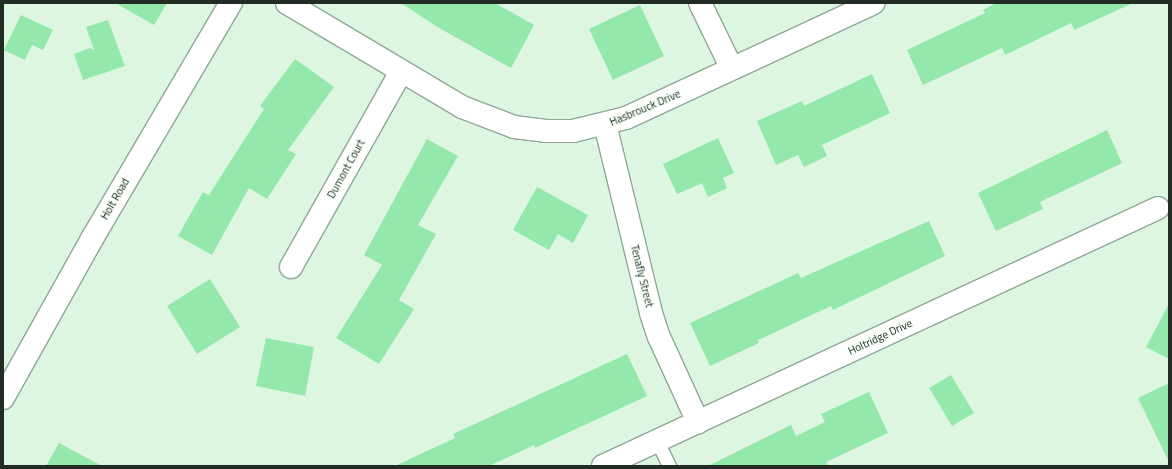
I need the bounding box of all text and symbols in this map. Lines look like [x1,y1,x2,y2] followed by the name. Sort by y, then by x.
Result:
[608,87,682,129] street label: Hasbrouck Drive
[324,137,368,201] street label: Dumont Court
[98,176,132,222] street label: Holt Road
[628,243,656,309] street label: Tenafly Street
[846,316,914,358] street label: Holtridge Drive

